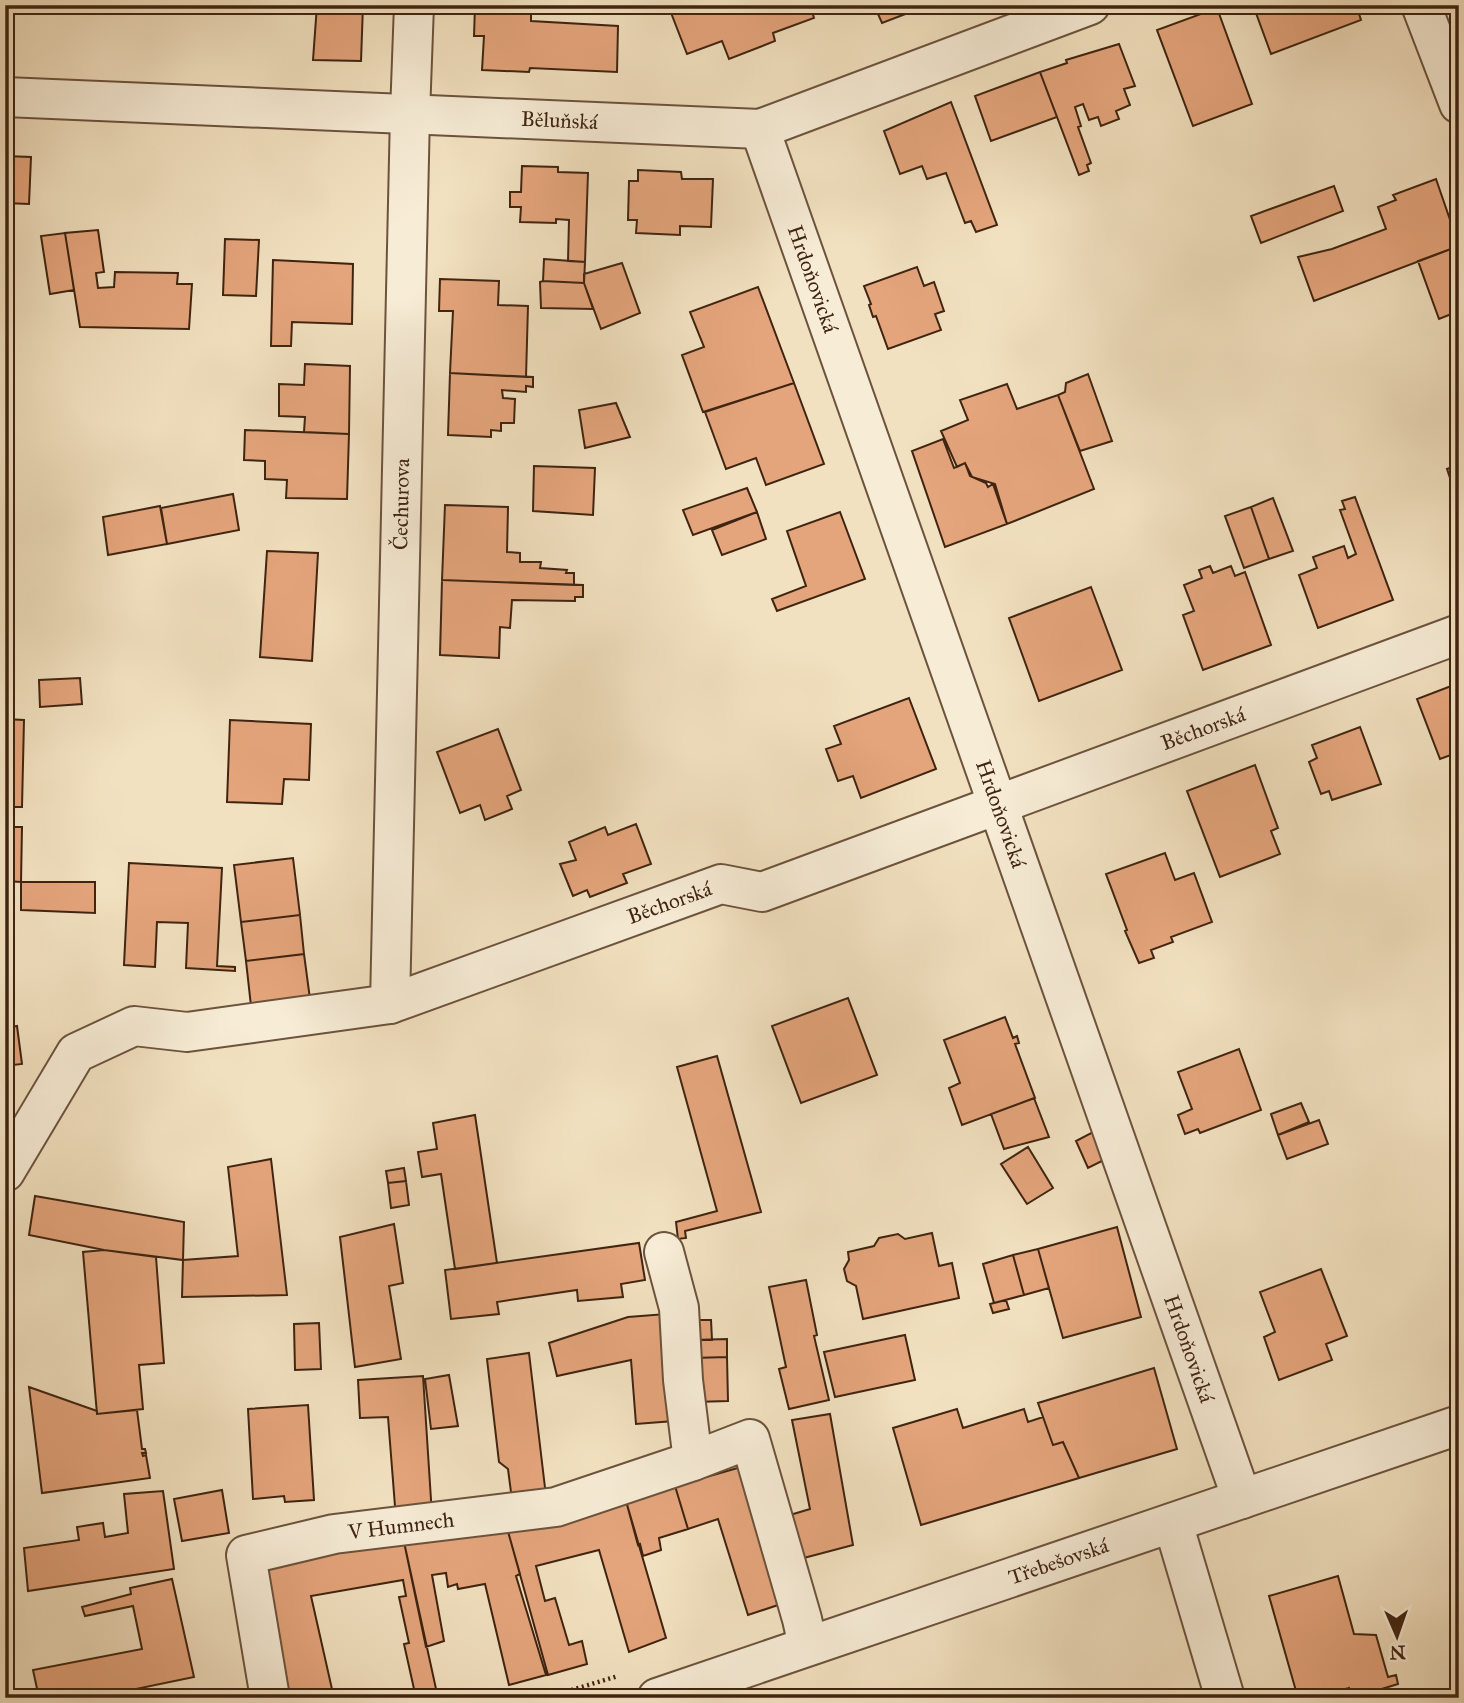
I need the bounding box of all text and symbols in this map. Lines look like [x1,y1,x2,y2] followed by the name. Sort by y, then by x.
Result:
[520,106,599,135] street label: Běluňská
[782,222,844,337] street label: Hrdoňovická
[387,458,415,550] street label: Čechurova
[1157,701,1249,756] street label: Běchorská
[970,756,1032,871] street label: Hrdoňovická
[624,875,715,930] street label: Běchorská
[1158,1291,1220,1406] street label: Hrdoňovická
[346,1506,456,1545] street label: V Humnech
[1005,1532,1112,1590] street label: Třebešovská
[1362,1602,1432,1672] north arrow
[1389,1641,1406,1664] text: N

